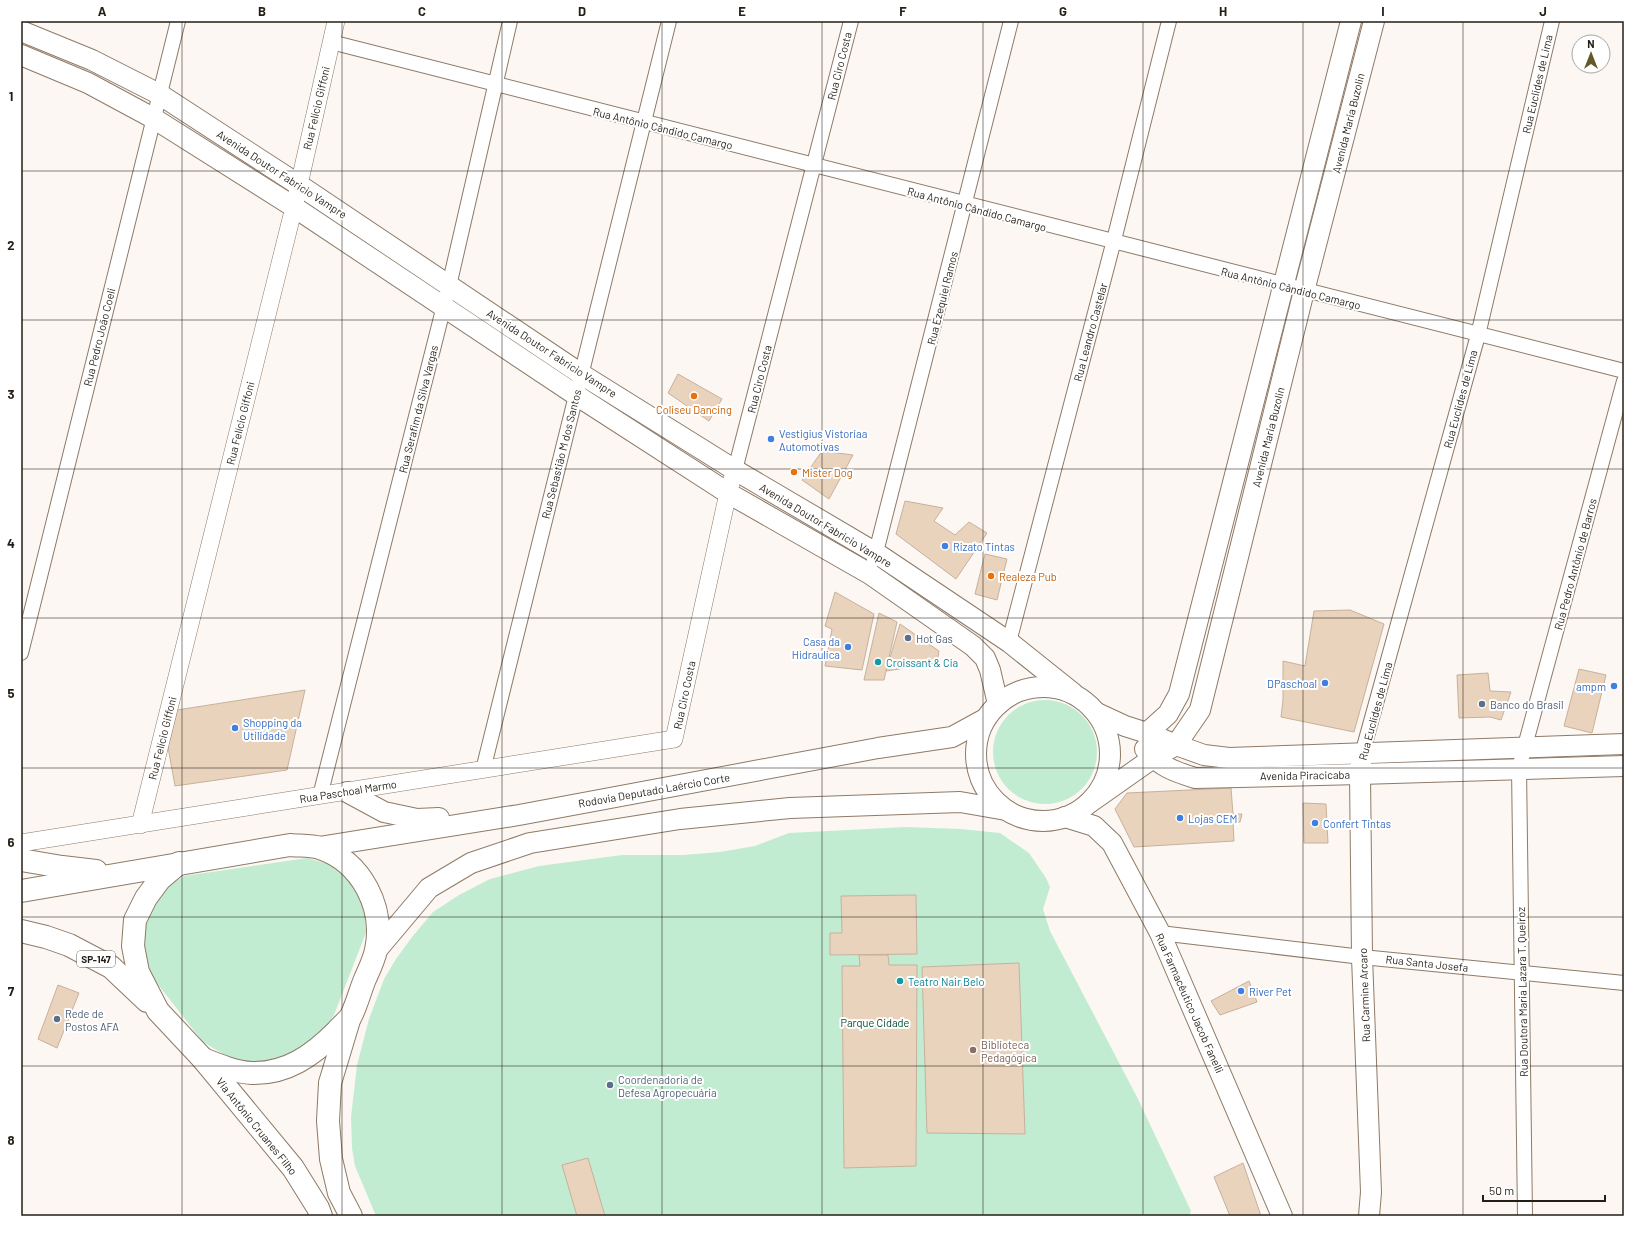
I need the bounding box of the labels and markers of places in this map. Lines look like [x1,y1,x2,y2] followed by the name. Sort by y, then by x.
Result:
[689,391,699,401] marker: Coliseu Dancing
[656,403,732,416] place label: Coliseu Dancing
[779,427,867,453] place label: Vestigius Vistoriaa Automotivas
[766,434,776,444] marker: Vestigius Vistoriaa Automotivas
[802,466,853,479] place label: Mister Dog
[789,467,799,477] marker: Mister Dog
[953,540,1015,553] place label: Rizato Tintas
[940,541,950,551] marker: Rizato Tintas
[999,570,1057,583] place label: Realeza Pub
[986,571,996,581] marker: Realeza Pub
[916,632,953,645] place label: Hot Gas
[903,633,913,643] marker: Hot Gas
[792,635,840,661] place label: Casa da Hidraulica
[843,642,853,652] marker: Casa da Hidraulica
[886,656,958,669] place label: Croissant & Cia
[873,657,883,667] marker: Croissant & Cia
[1267,677,1317,690] place label: DPaschoal
[1320,678,1330,688] marker: DPaschoal
[1576,680,1606,693] place label: ampm
[1609,681,1619,691] marker: ampm
[1490,698,1564,711] place label: Banco do Brasil
[1477,699,1487,709] marker: Banco do Brasil
[243,716,302,742] place label: Shopping da Utilidade
[230,723,240,733] marker: Shopping da Utilidade
[1188,812,1237,825] place label: Lojas CEM
[1175,813,1185,823] marker: Lojas CEM
[1323,817,1391,830] place label: Confert Tintas
[1310,818,1320,828] marker: Confert Tintas
[908,975,984,988] place label: Teatro Nair Belo
[895,976,905,986] marker: Teatro Nair Belo
[1249,985,1292,998] place label: River Pet
[1236,986,1246,996] marker: River Pet
[65,1007,119,1033] place label: Rede de Postos AFA
[52,1014,62,1024] marker: Rede de Postos AFA
[981,1038,1037,1064] place label: Biblioteca Pedagógica
[968,1045,978,1055] marker: Biblioteca Pedagógica
[618,1073,717,1099] place label: Coordenadoria de Defesa Agropecuária
[605,1080,615,1090] marker: Coordenadoria de Defesa Agropecuária

